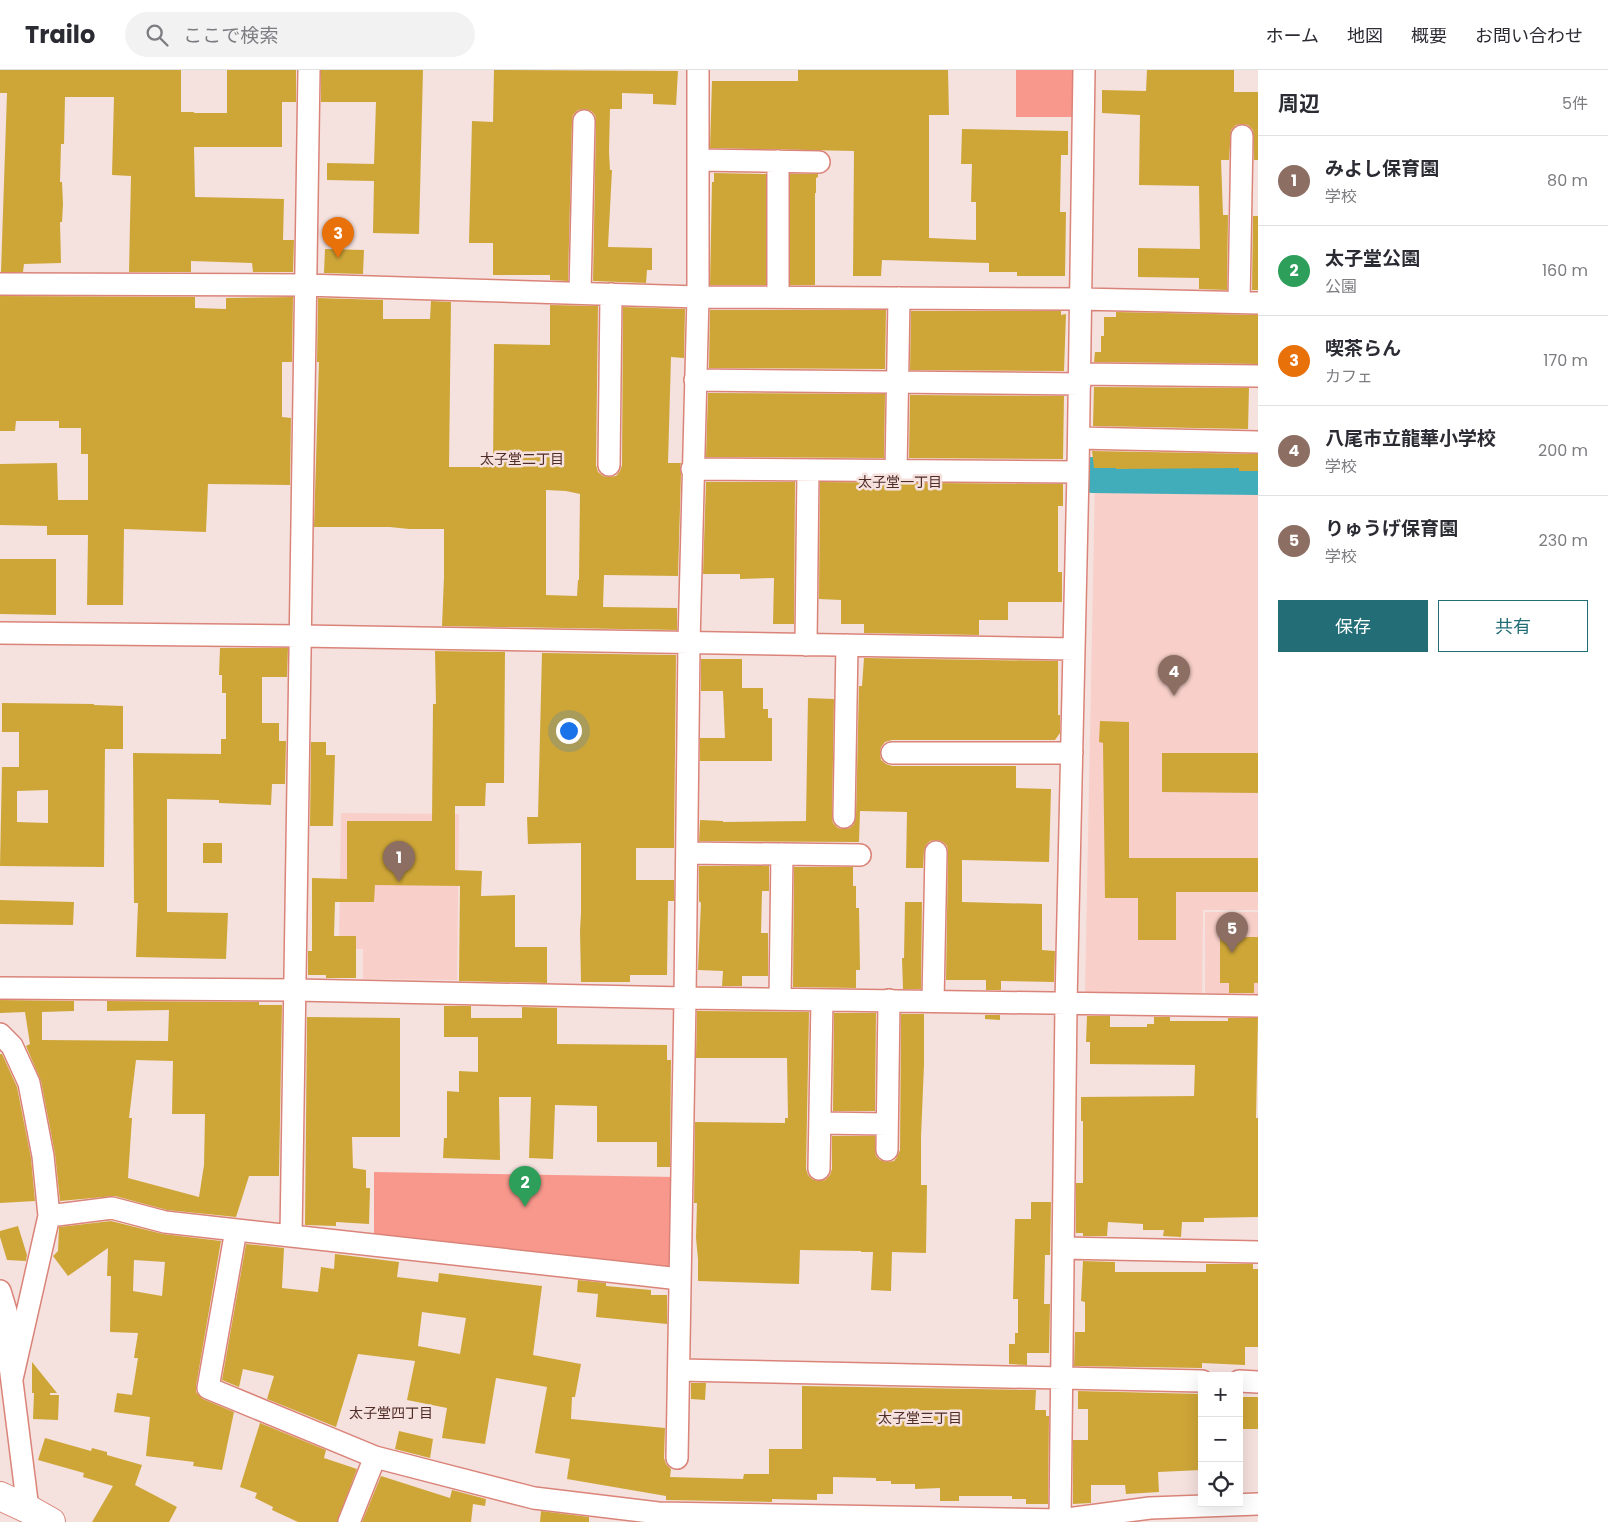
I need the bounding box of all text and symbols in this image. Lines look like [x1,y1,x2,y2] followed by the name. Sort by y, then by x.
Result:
[125,12,475,57] search box
[25,18,95,51] text: Trailo
[143,21,171,49] icon: search
[183,22,278,49] text: ここで検索
[1266,23,1319,48] text: ホーム
[1347,23,1383,48] text: 地図
[1411,23,1447,48] text: 概要
[1475,23,1583,48] text: お問い合わせ
[1278,89,1320,118] text: 周辺
[1562,92,1588,115] text: 5件
[1325,155,1439,182] text: みよし保育園
[1291,169,1297,192] text: 1
[1547,169,1588,192] text: 80 m
[1325,185,1357,208] text: 学校
[322,217,354,258] pin: 3
[1325,245,1420,272] text: 太子堂公園
[1289,259,1299,282] text: 2
[1542,259,1588,282] text: 160 m
[1325,275,1357,298] text: 公園
[1325,335,1401,362] text: 喫茶らん
[1289,349,1299,372] text: 3
[1543,349,1588,372] text: 170 m
[1325,365,1373,388] text: カフェ
[1325,425,1496,452] text: 八尾市立龍華小学校
[1289,439,1299,462] text: 4
[1538,439,1588,462] text: 200 m
[480,449,564,469] district label: 太子堂二丁目
[1325,455,1357,478] text: 学校
[858,472,942,492] district label: 太子堂一丁目
[1325,515,1458,542] text: りゅうげ保育園
[1289,529,1299,552] text: 5
[1539,529,1588,552] text: 230 m
[1325,545,1357,568] text: 学校
[1278,600,1428,652] button: 保存
[1438,600,1588,652] button: 共有
[1158,655,1190,696] pin: 4
[556,718,582,744] your location
[383,841,415,882] pin: 1
[1216,912,1248,953] pin: 5
[509,1166,541,1207] pin: 2
[1198,1372,1243,1507] map controls
[1198,1372,1243,1417] button: +
[349,1403,433,1423] district label: 太子堂四丁目
[878,1408,962,1428] district label: 太子堂三丁目
[1198,1417,1243,1462] button: −
[1198,1462,1243,1507] button: locate

